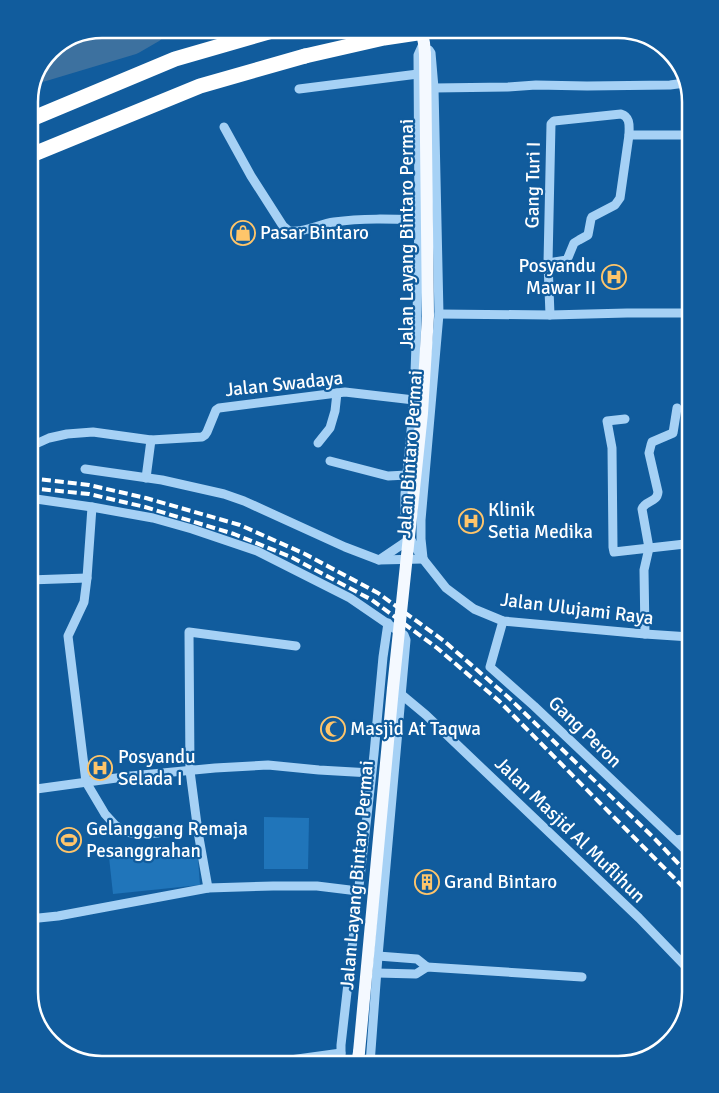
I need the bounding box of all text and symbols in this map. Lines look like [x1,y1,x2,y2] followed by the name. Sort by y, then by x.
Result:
[395,119,419,349] street label: Jalan Layang Bintaro Permai
[520,141,546,229] street label: Gang Turi I
[230,220,256,246] shop icon: Pasar Bintaro
[260,221,369,245] place label: Pasar Bintaro
[518,254,596,300] place label: Posyandu Mawar II
[601,264,627,290] hospital icon: Posyandu Mawar II
[224,366,344,402] street label: Jalan Swadaya
[392,369,428,539] street label: Jalan Bintaro Permai
[488,498,593,544] place label: Klinik Setia Medika
[458,508,484,534] hospital icon: Klinik Setia Medika
[499,588,655,630] street label: Jalan Ulujami Raya
[543,691,627,773] street label: Gang Peron
[320,716,346,742] mosque icon: Masjid At Taqwa
[350,717,481,741] place label: Masjid At Taqwa
[118,745,196,791] place label: Posyandu Selada I
[490,752,650,908] street label: Jalan Masjid Al Muflihun
[87,755,113,781] hospital icon: Posyandu Selada I
[335,759,379,991] street label: Jalan Layang Bintaro Permai
[86,817,248,863] place label: Gelanggang Remaja Pesanggrahan
[56,827,82,853] sports icon: Gelanggang Remaja Pesanggrahan
[414,869,440,895] building icon: Grand Bintaro
[444,870,557,894] place label: Grand Bintaro

